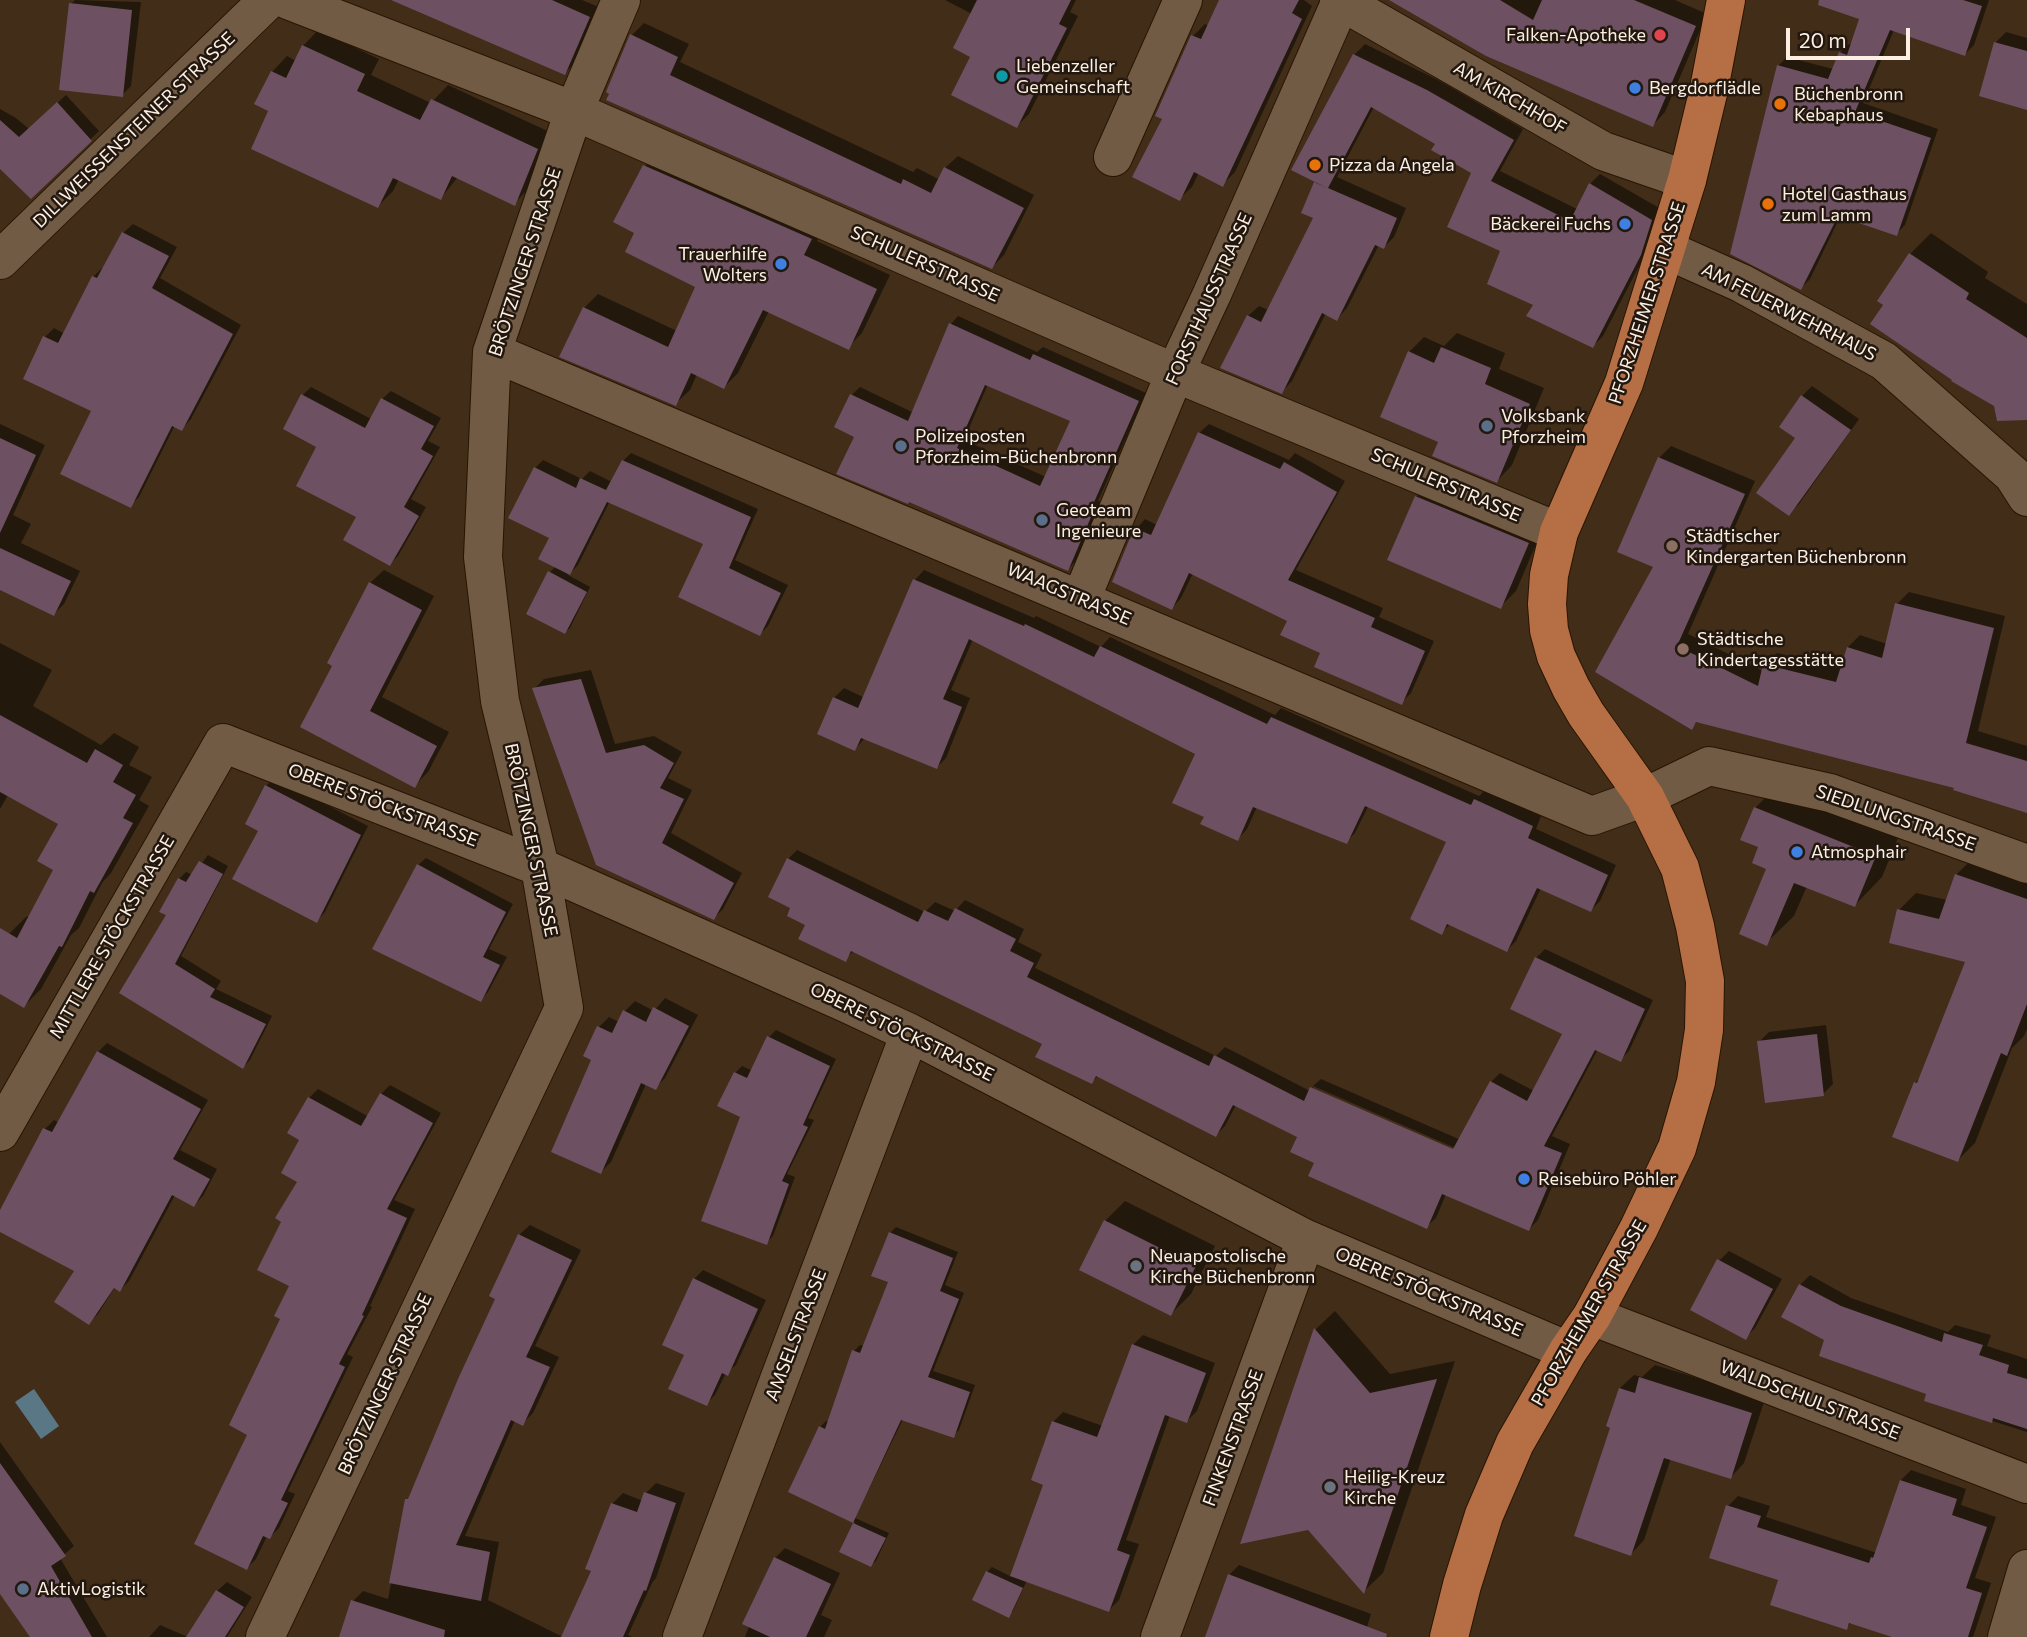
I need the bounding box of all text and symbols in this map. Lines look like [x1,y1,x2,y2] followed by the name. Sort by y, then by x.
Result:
[1789,14,1913,58] scale bar
[1506,24,1646,46] place label: Falken-Apotheke
[1652,27,1668,43] marker: Falken-Apotheke
[1799,27,1847,52] text: 20 m
[29,28,239,232] street label: DILLWEISSENSTEINER STRASSE
[1016,55,1130,98] place label: Liebenzeller Gemeinschaft
[1450,57,1570,139] street label: AM KIRCHHOF
[994,68,1010,84] marker: Liebenzeller Gemeinschaft
[1649,77,1761,99] place label: Bergdorflädle
[1627,80,1643,96] marker: Bergdorflädle
[1794,83,1904,126] place label: Büchenbronn Kebaphaus
[1772,96,1788,112] marker: Büchenbronn Kebaphaus
[1329,154,1455,176] place label: Pizza da Angela
[1307,157,1323,173] marker: Pizza da Angela
[484,165,566,359] street label: BRÖTZINGER STRASSE
[1782,183,1907,226] place label: Hotel Gasthaus zum Lamm
[1760,196,1776,212] marker: Hotel Gasthaus zum Lamm
[1604,199,1690,407] street label: PFORZHEIMER STRASSE
[1161,210,1257,388] street label: FORSTHAUSSTRASSE
[1490,213,1611,235] place label: Bäckerei Fuchs
[1617,216,1633,232] marker: Bäckerei Fuchs
[847,221,1003,307] street label: SCHULERSTRASSE
[678,243,767,286] place label: Trauerhilfe Wolters
[773,256,789,272] marker: Trauerhilfe Wolters
[1698,258,1880,366] street label: AM FEUERWEHRHAUS
[1501,405,1586,448] place label: Volksbank Pforzheim
[1479,418,1495,434] marker: Volksbank Pforzheim
[915,425,1117,467] place label: Polizeiposten Pforzheim-Büchenbronn
[893,438,909,454] marker: Polizeiposten Pforzheim-Büchenbronn
[1368,444,1524,526] street label: SCHULERSTRASSE
[1056,499,1141,542] place label: Geoteam Ingenieure
[1034,512,1050,528] marker: Geoteam Ingenieure
[1686,525,1906,568] place label: Städtischer Kindergarten Büchenbronn
[1664,538,1680,554] marker: Städtischer Kindergarten Büchenbronn
[1004,558,1134,630] street label: WAAGSTRASSE
[1697,628,1844,670] place label: Städtische Kindertagesstätte
[1675,641,1691,657] marker: Städtische Kindertagesstätte
[500,741,562,939] street label: BRÖTZINGER STRASSE
[285,759,481,851] street label: OBERE STÖCKSTRASSE
[1813,780,1979,856] street label: SIEDLUNGSTRASSE
[45,832,179,1042] street label: MITTLERE STÖCKSTRASSE
[1811,841,1907,863] place label: Atmosphair
[1789,844,1805,860] marker: Atmosphair
[807,978,997,1086] street label: OBERE STÖCKSTRASSE
[1538,1168,1676,1190] place label: Reisebüro Pöhler
[1516,1171,1532,1187] marker: Reisebüro Pöhler
[1527,1216,1651,1410] street label: PFORZHEIMER STRASSE
[1332,1243,1526,1341] street label: OBERE STÖCKSTRASSE
[1150,1245,1315,1288] place label: Neuapostolische Kirche Büchenbronn
[1128,1258,1144,1274] marker: Neuapostolische Kirche Büchenbronn
[761,1266,831,1404] street label: AMSELSTRASSE
[334,1290,436,1478] street label: BRÖTZINGER STRASSE
[1717,1356,1903,1444] street label: WALDSCHULSTRASSE
[1198,1367,1268,1509] street label: FINKENSTRASSE
[1344,1466,1445,1508] place label: Heilig-Kreuz Kirche
[1322,1479,1338,1495] marker: Heilig-Kreuz Kirche
[37,1578,146,1600] place label: AktivLogistik
[15,1581,31,1597] marker: AktivLogistik

